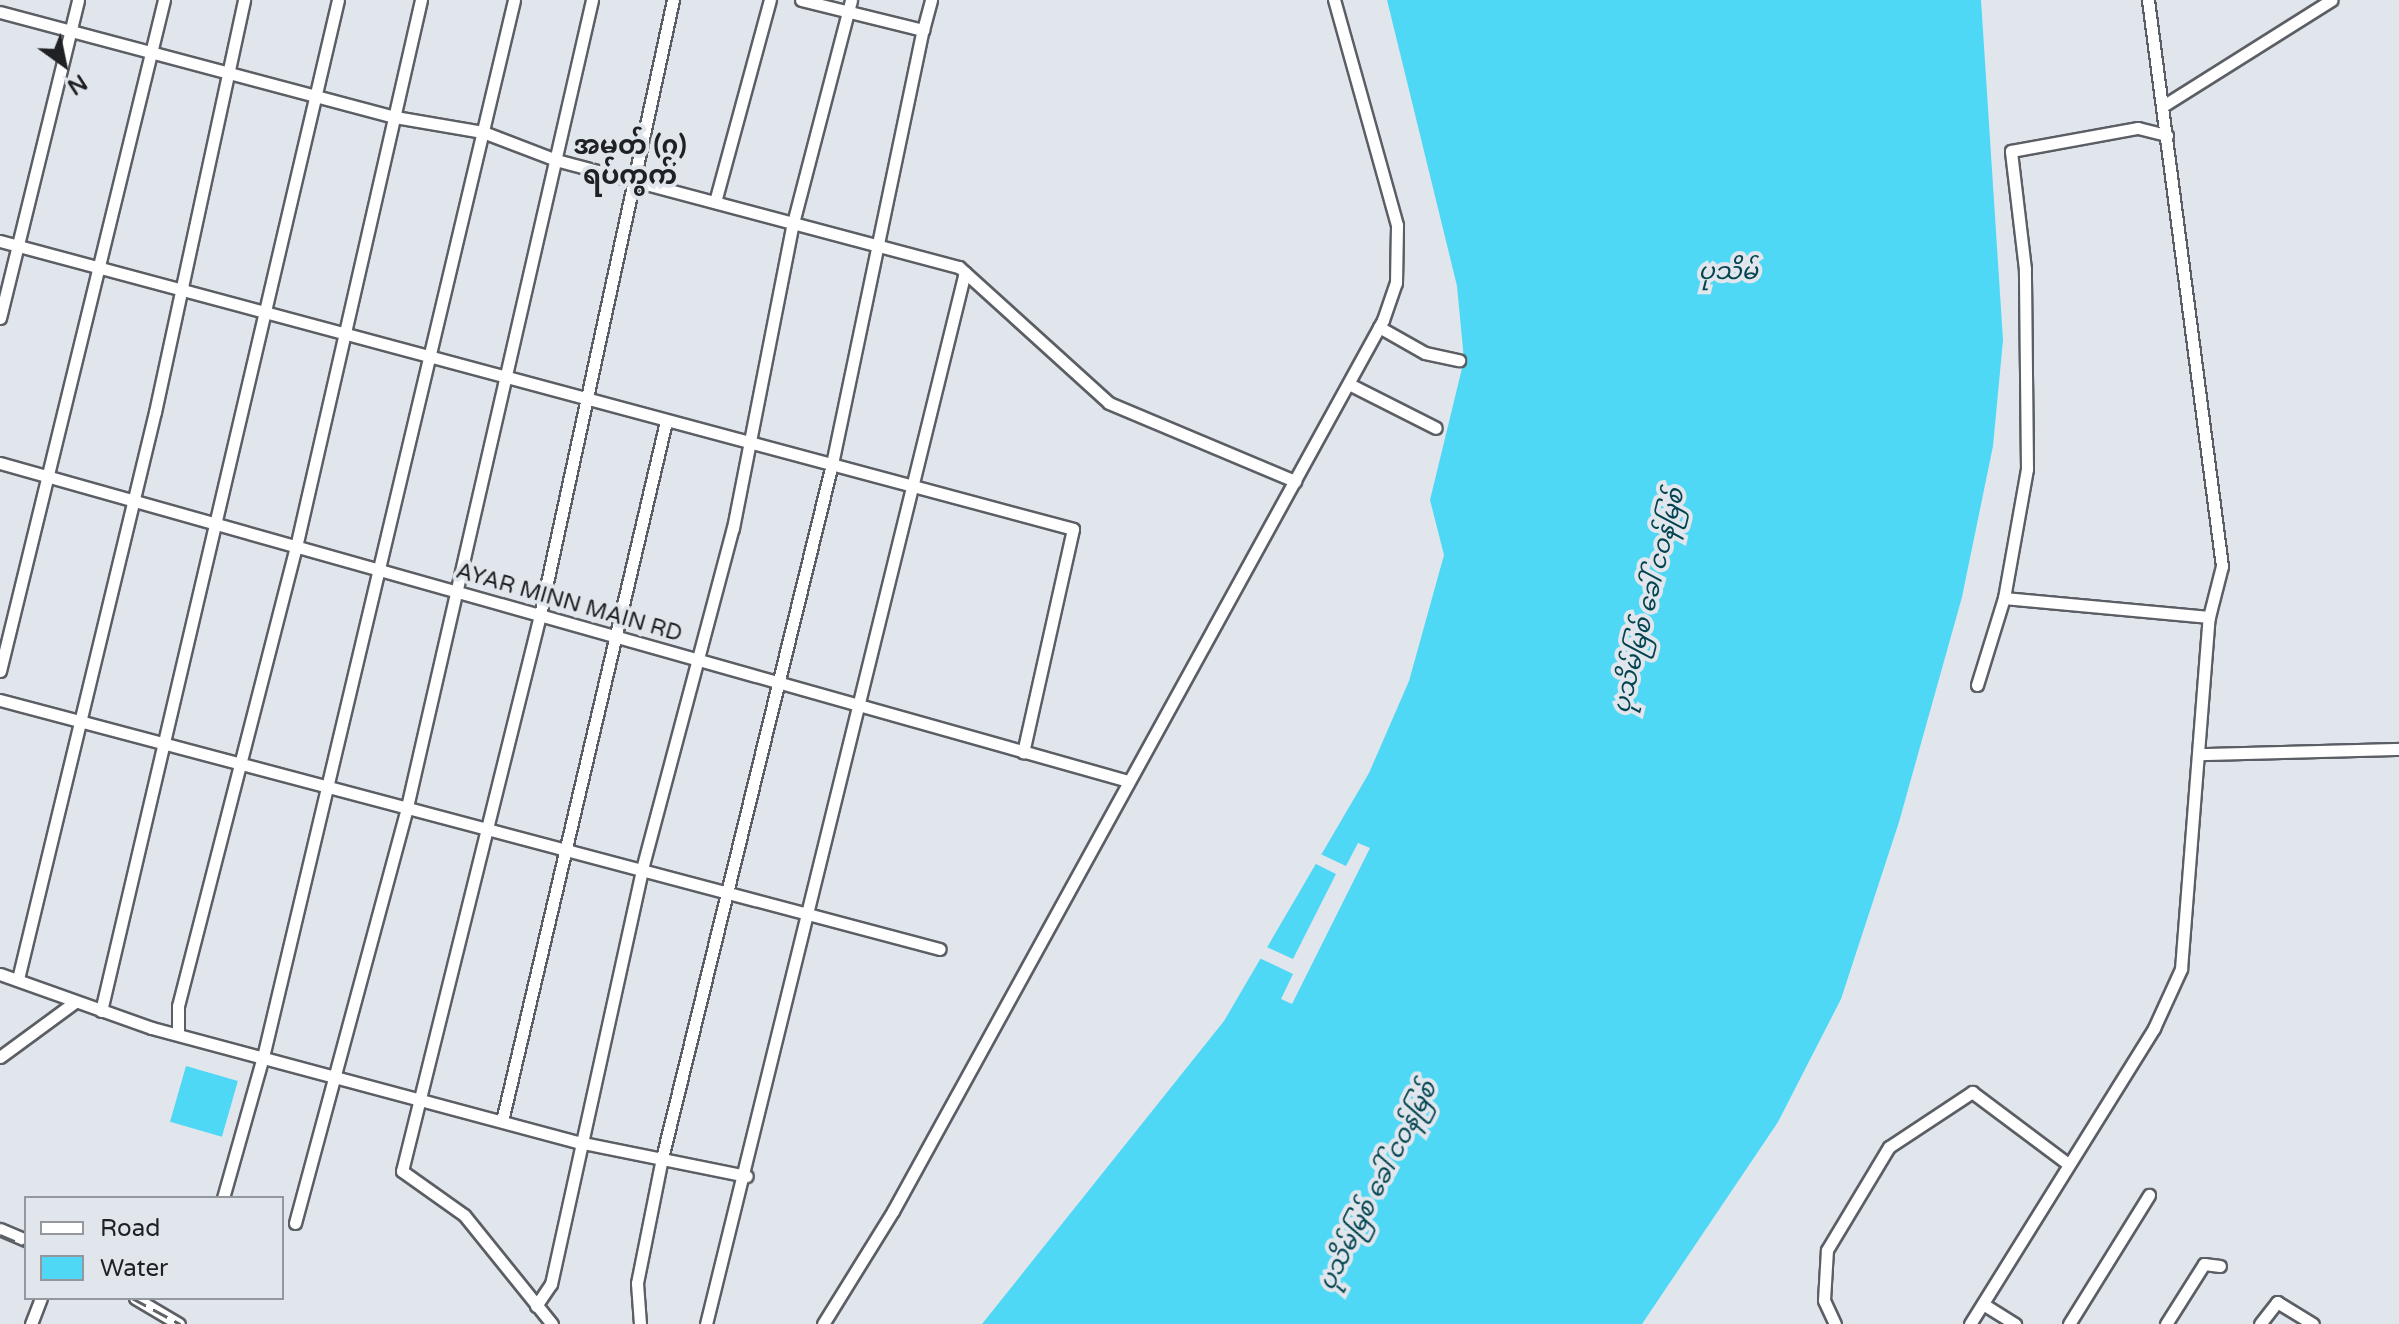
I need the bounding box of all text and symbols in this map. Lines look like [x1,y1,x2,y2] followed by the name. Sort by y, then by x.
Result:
[24,24,104,104] north arrow
[63,68,92,100] text: N
[573,130,687,192] district label: အမှတ် (၇) ရပ်ကွက်
[1698,258,1758,286] water label: ပုသိမ်
[1607,486,1691,716] water label: ပုသိမ်မြစ် ခေါ် ငဝန်မြစ်
[453,558,685,648] street label: AYAR MINN MAIN RD
[1313,1077,1443,1295] water label: ပုသိမ်မြစ် ခေါ် ငဝန်မြစ်
[24,1196,284,1300] legend
[100,1214,160,1243] text: Road
[100,1254,168,1283] text: Water

